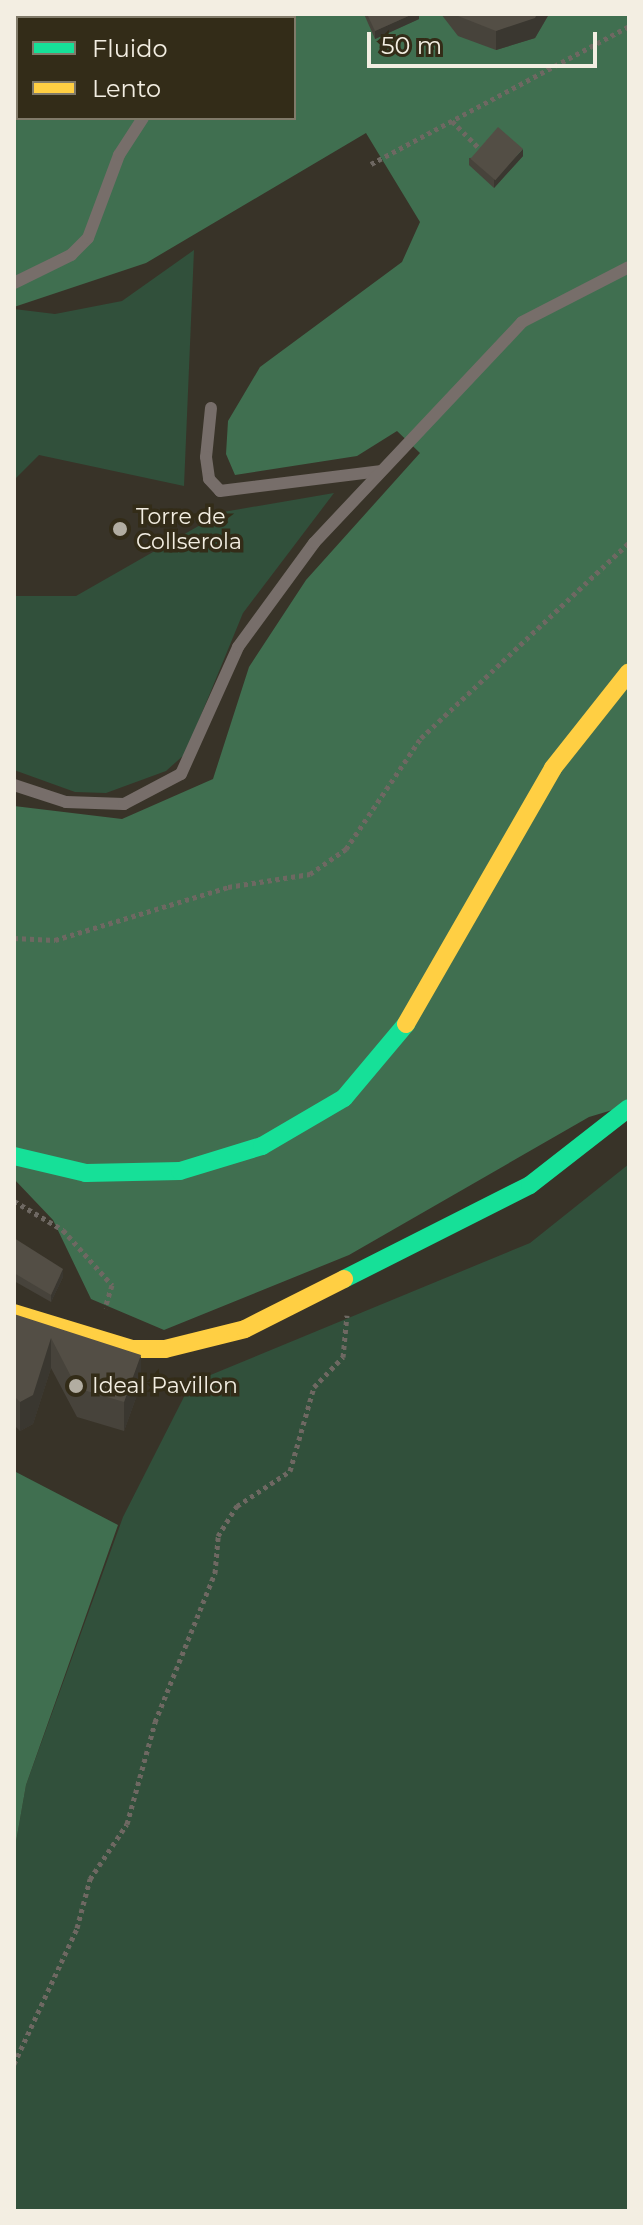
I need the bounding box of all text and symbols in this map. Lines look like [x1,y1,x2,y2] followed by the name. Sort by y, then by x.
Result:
[16,16,296,120] legend
[371,16,601,66] scale bar
[381,31,442,60] text: 50 m
[92,34,168,63] text: Fluido
[92,74,161,103] text: Lento
[136,503,242,554] place label: Torre de Collserola
[111,520,129,538] marker: Torre de Collserola
[92,1373,238,1399] place label: Ideal Pavillon
[67,1377,85,1395] marker: Ideal Pavillon

